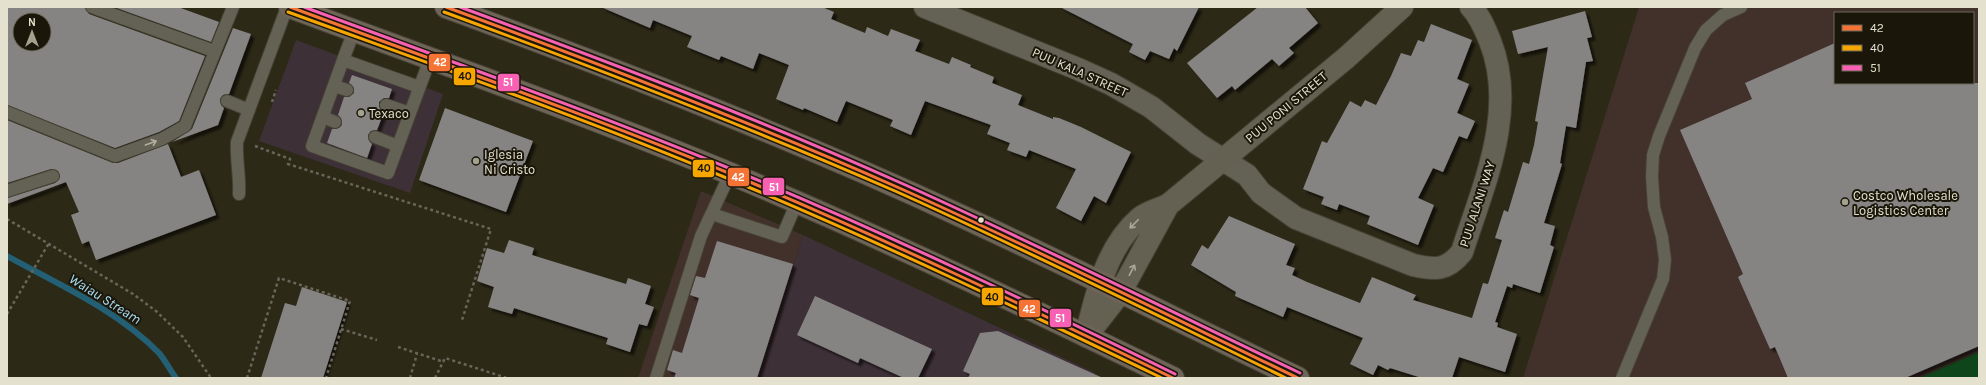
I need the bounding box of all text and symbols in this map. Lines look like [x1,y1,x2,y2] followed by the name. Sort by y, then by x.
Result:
[12,12,52,52] north arrow
[1834,12,1974,84] legend
[28,16,36,29] text: N
[1870,21,1884,35] text: 42
[1870,41,1884,55] text: 40
[1030,44,1130,100] street label: PUU KALA STREET
[428,53,451,72] line badge: 42
[433,56,447,69] text: 42
[1870,61,1881,75] text: 51
[453,67,476,86] line badge: 40
[1242,68,1330,146] street label: PUU PONI STREET
[458,70,472,83] text: 40
[497,73,520,92] line badge: 51
[503,76,513,89] text: 51
[369,106,409,121] place label: Texaco
[356,108,366,118] marker: Texaco
[145,138,157,146] one-way arrow
[484,147,535,177] place label: Iglesia Ni Cristo
[471,156,481,166] marker: Iglesia Ni Cristo
[692,159,715,178] line badge: 40
[1456,159,1498,249] street label: PUU ALANI WAY
[697,162,711,175] text: 40
[727,167,750,187] line badge: 42
[731,171,745,184] text: 42
[762,177,785,196] line badge: 51
[769,181,779,194] text: 51
[1853,188,1958,218] place label: Costco Wholesale Logistics Center
[1840,197,1850,207] marker: Costco Wholesale Logistics Center
[976,215,986,225] unlabelled marker
[1129,219,1139,229] one-way arrow
[1129,264,1136,276] one-way arrow
[66,270,144,328] water label: Waiau Stream
[981,287,1004,306] line badge: 40
[985,291,999,304] text: 40
[1018,299,1041,318] line badge: 42
[1022,303,1036,316] text: 42
[1049,308,1072,328] line badge: 51
[1055,312,1065,325] text: 51

